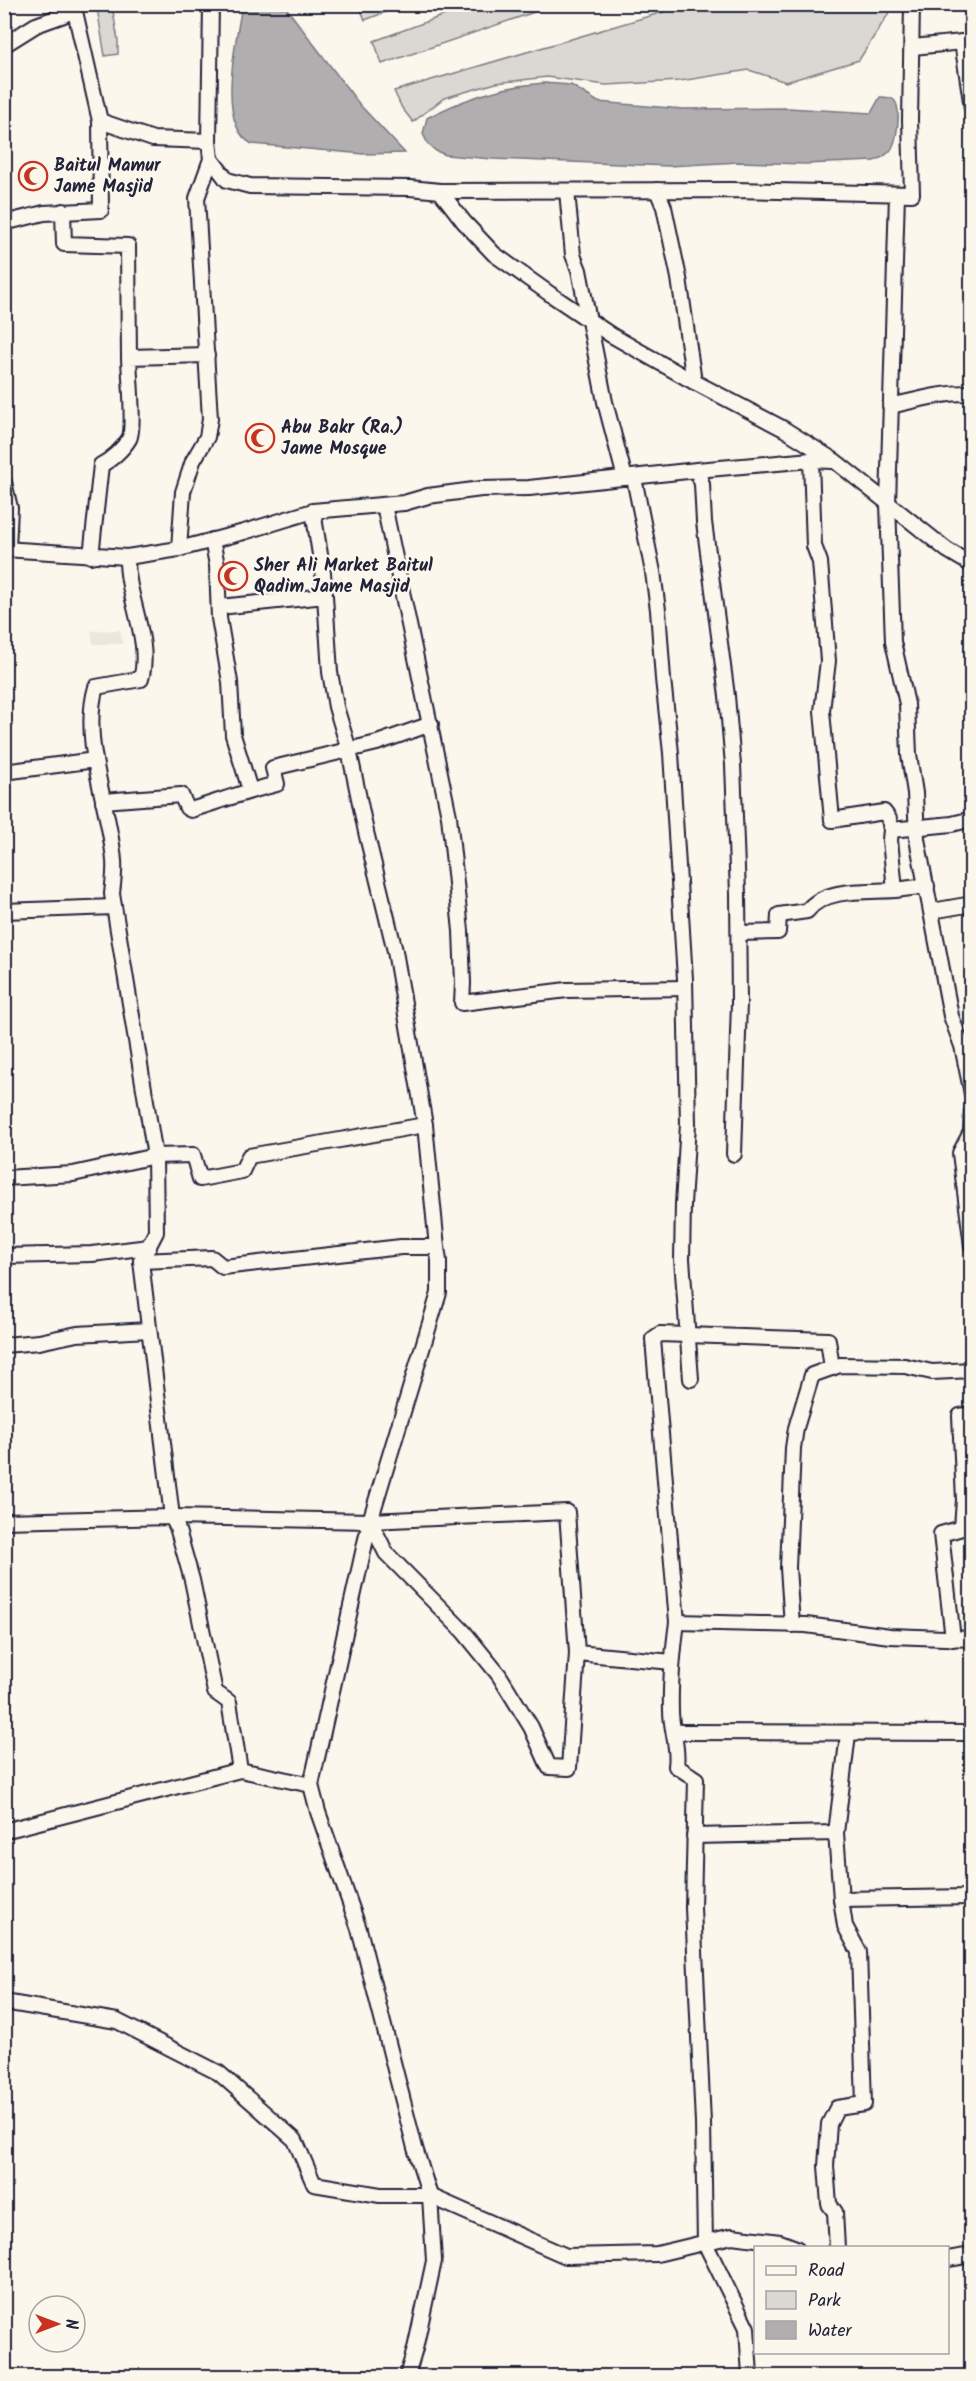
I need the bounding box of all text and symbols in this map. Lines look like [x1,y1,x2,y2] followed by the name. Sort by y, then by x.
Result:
[54,152,162,202] place label: Baitul Mamur Jame Masjid
[17,160,49,192] mosque icon: Baitul Mamur Jame Masjid
[281,414,403,464] place label: Abu Bakr (Ra.) Jame Mosque
[244,422,276,454] mosque icon: Abu Bakr (Ra.) Jame Mosque
[254,552,433,602] place label: Sher Ali Market Baitul Qadim Jame Masjid
[217,560,249,592] mosque icon: Sher Ali Market Baitul Qadim Jame Masjid
[754,2246,949,2354] legend
[808,2257,845,2286] text: Road
[808,2287,841,2316] text: Park
[27,2294,87,2354] north arrow
[808,2317,853,2346] text: Water
[58,2319,83,2329] text: N

